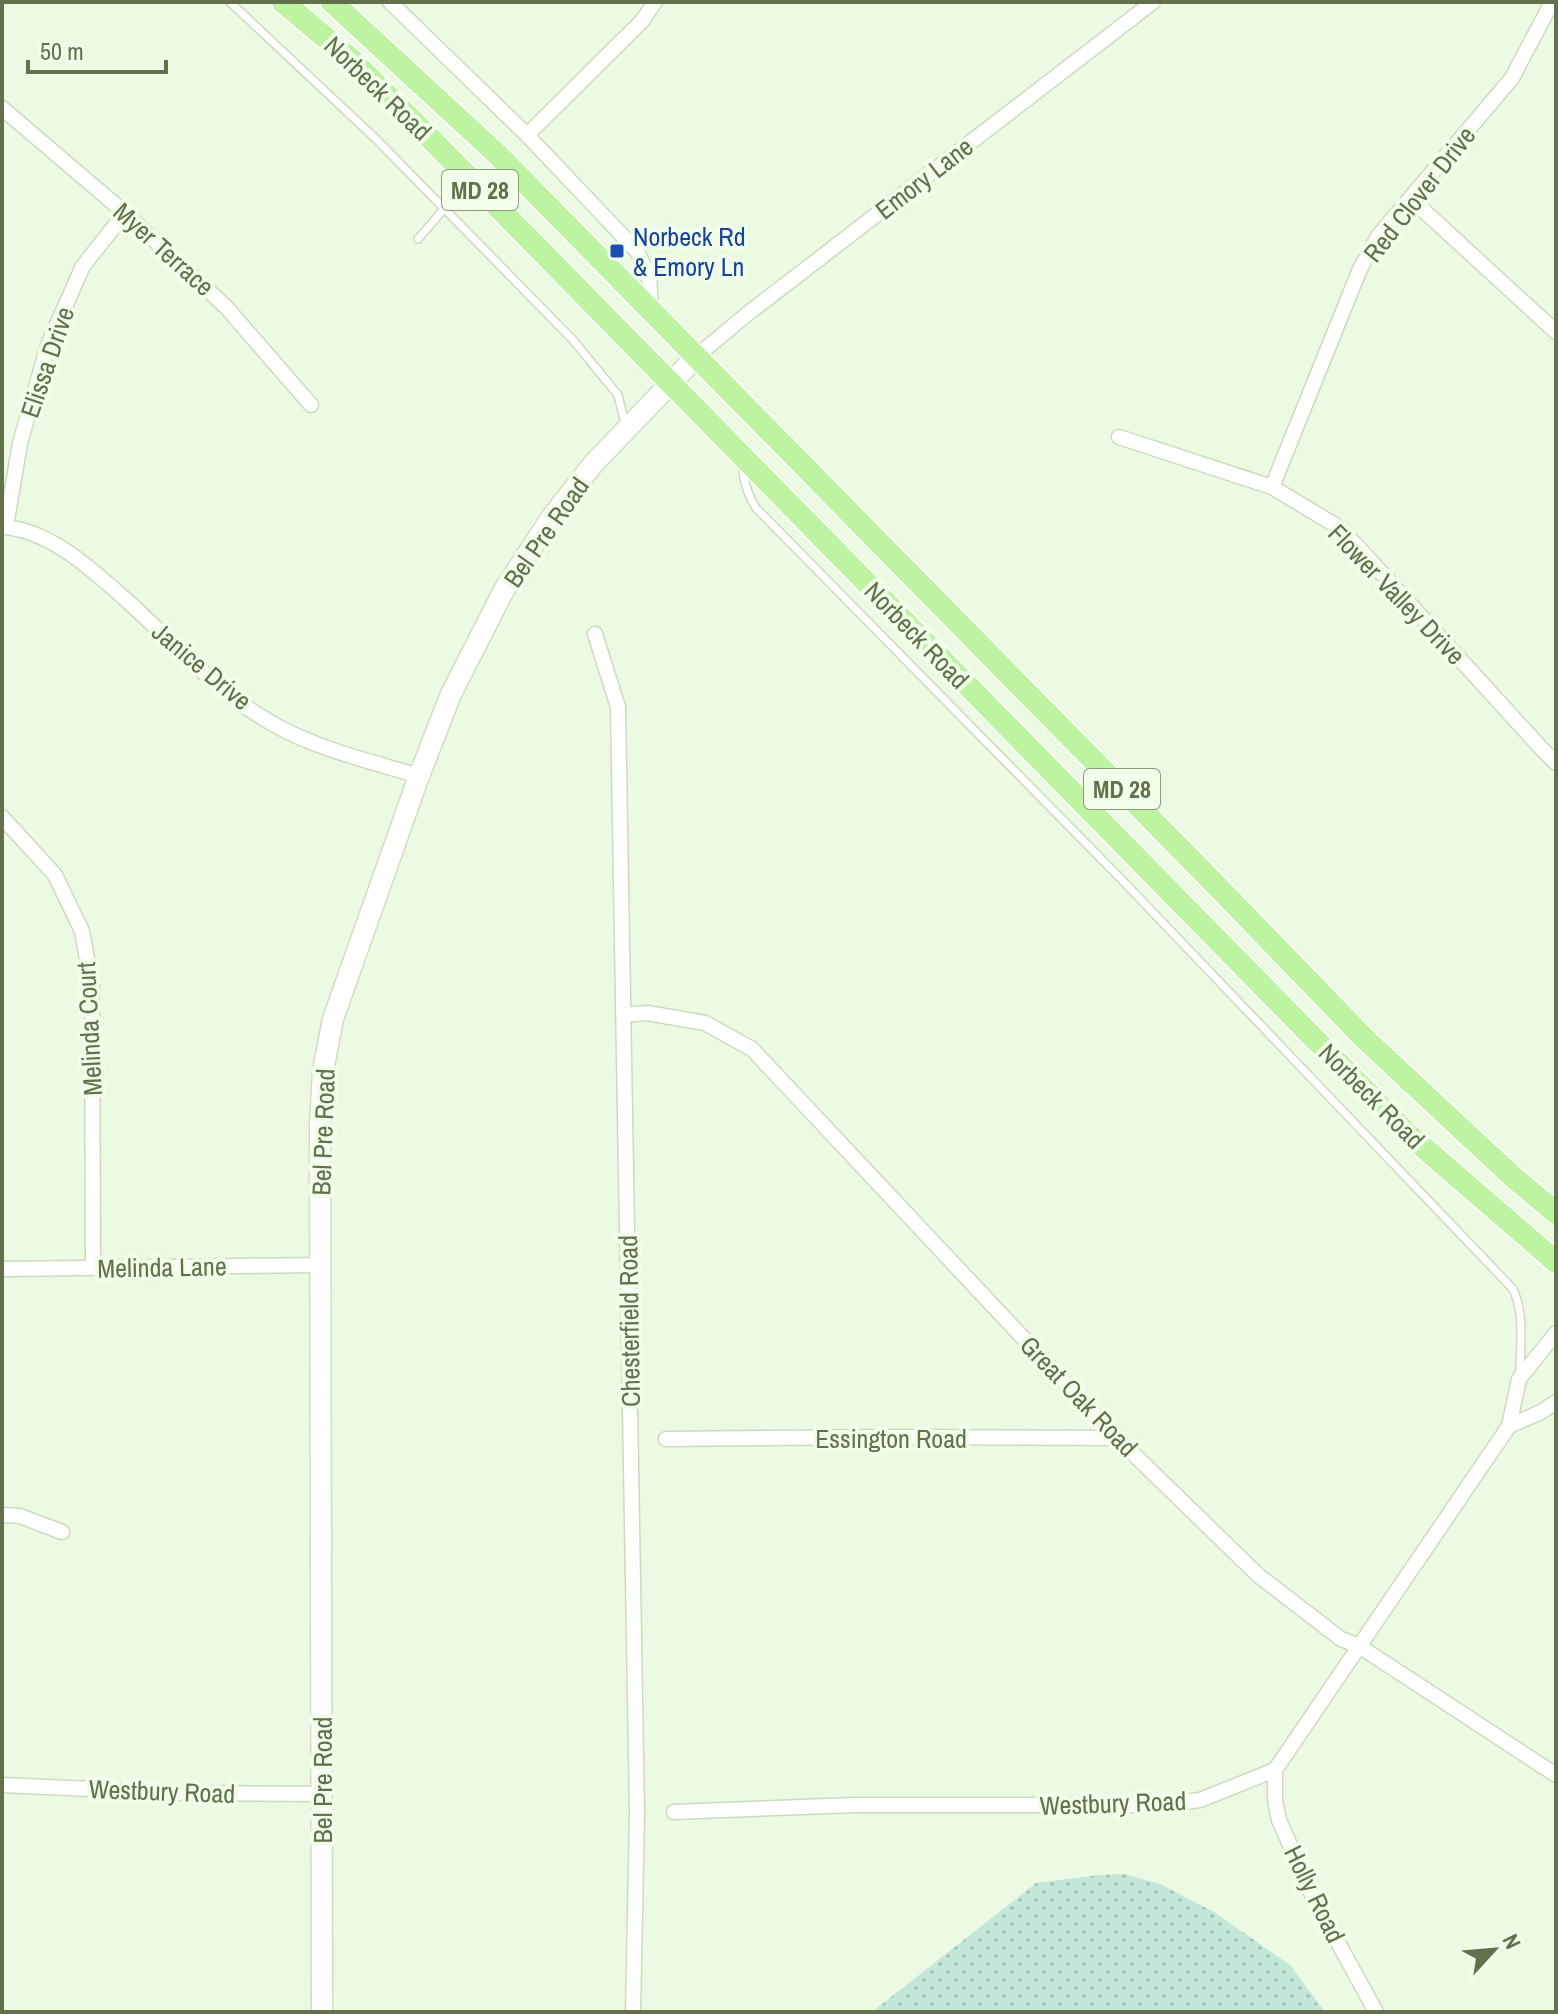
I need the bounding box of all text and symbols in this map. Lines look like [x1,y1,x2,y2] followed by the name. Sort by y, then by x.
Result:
[28,24,166,74] scale bar
[317,28,439,148] street label: Norbeck Road
[40,35,84,67] text: 50 m
[1355,119,1483,269] street label: Red Clover Drive
[868,129,980,227] street label: Emory Lane
[442,170,518,210] road number: MD 28
[106,194,222,304] street label: Myer Terrace
[633,219,746,284] place label: Norbeck Rd & Emory Ln
[608,242,626,260] marker: Norbeck Rd & Emory Ln
[12,302,82,422] street label: Elissa Drive
[495,470,597,594] street label: Bel Pre Road
[1321,516,1473,672] street label: Flower Valley Drive
[857,574,977,696] street label: Norbeck Road
[145,614,259,718] street label: Janice Drive
[1084,769,1160,809] road number: MD 28
[68,961,110,1097] street label: Melinda Court
[1311,1035,1433,1157] street label: Norbeck Road
[303,1068,343,1196] street label: Bel Pre Road
[610,1235,648,1407] street label: Chesterfield Road
[97,1248,227,1286] street label: Melinda Lane
[1012,1328,1146,1464] street label: Great Oak Road
[815,1421,967,1456] street label: Essington Road
[305,1717,340,1843] street label: Bel Pre Road
[88,1771,236,1811] street label: Westbury Road
[1039,1783,1187,1823] street label: Westbury Road
[1276,1839,1354,1949] street label: Holly Road
[1454,1910,1534,1990] north arrow
[1496,1929,1528,1954] text: N

